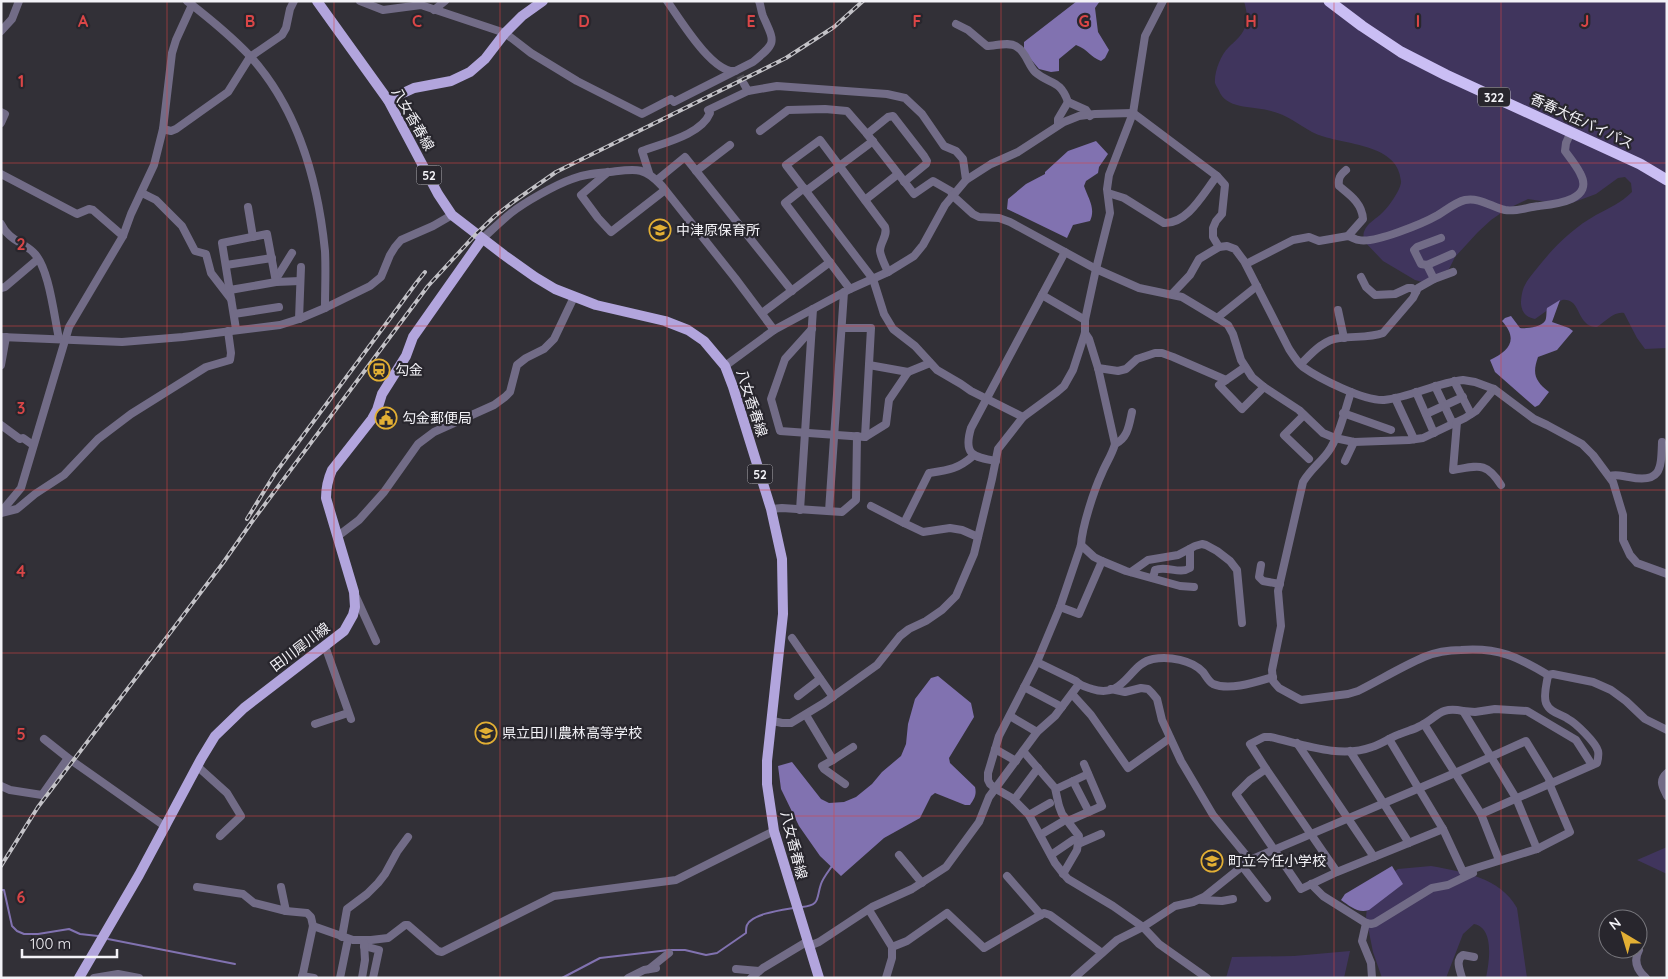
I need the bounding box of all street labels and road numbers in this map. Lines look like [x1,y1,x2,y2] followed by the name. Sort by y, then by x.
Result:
[388,84,438,154] street label: 八女香春線
[1478,88,1510,106] road number: 322
[1528,89,1636,153] street label: 香春大任バイパス
[416,166,442,184] road number: 52
[733,367,771,439] street label: 八女香春線
[748,464,772,484] road number: 52
[267,619,333,675] street label: 田川犀川線
[777,809,811,881] street label: 八女香春線

